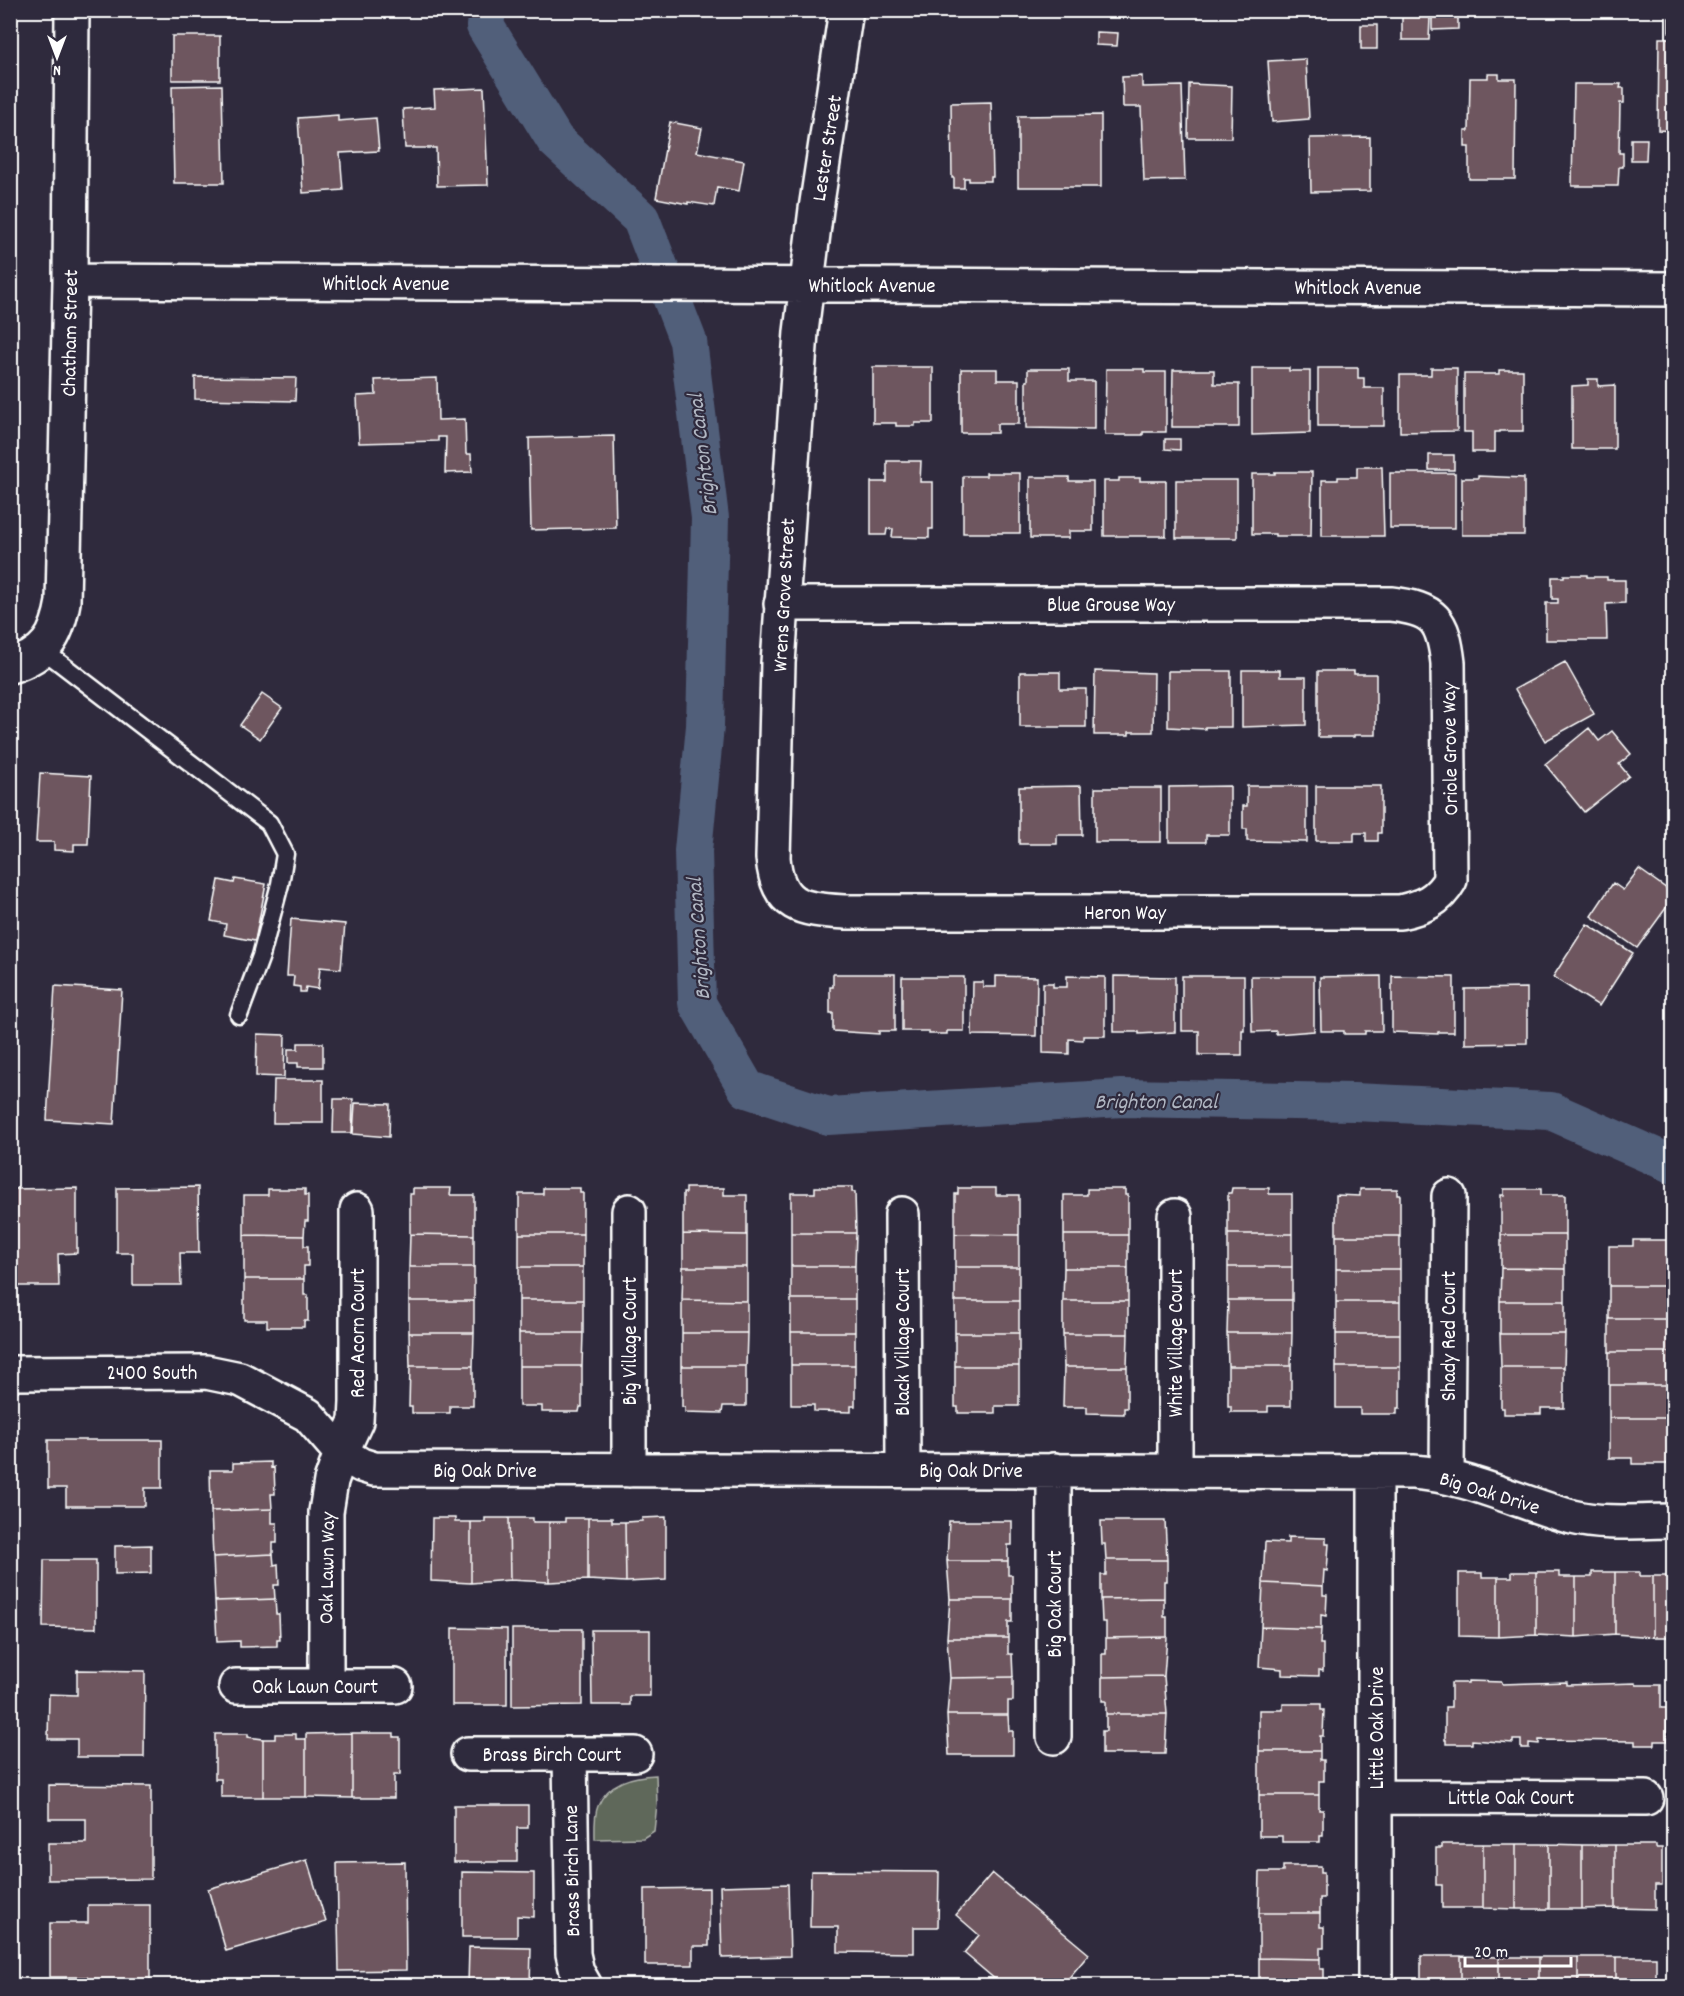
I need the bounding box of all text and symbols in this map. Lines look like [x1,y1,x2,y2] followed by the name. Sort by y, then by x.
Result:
[27,27,87,87] north arrow
[53,58,61,81] text: N
[806,93,852,204] street label: Lester Street
[56,269,88,397] street label: Chatham Street
[323,271,449,301] street label: Whitlock Avenue
[809,273,935,303] street label: Whitlock Avenue
[1295,275,1421,305] street label: Whitlock Avenue
[681,390,727,517] water label: Brighton Canal
[767,517,805,673] street label: Wrens Grove Street
[1047,592,1176,622] street label: Blue Grouse Way
[1436,682,1468,816] street label: Oriole Grove Way
[681,875,720,1001] water label: Brighton Canal
[1084,900,1167,930] street label: Heron Way
[1095,1088,1219,1119] water label: Brighton Canal
[345,1268,375,1398] street label: Red Acorn Court
[890,1268,920,1416] street label: Black Village Court
[1163,1268,1193,1417] street label: White Village Court
[1436,1271,1466,1401] street label: Shady Red Court
[617,1276,647,1406] street label: Big Village Court
[107,1360,197,1390] street label: 2400 South
[433,1458,537,1488] street label: Big Oak Drive
[919,1458,1023,1488] street label: Big Oak Drive
[1435,1465,1543,1524] street label: Big Oak Drive
[313,1511,345,1624] street label: Oak Lawn Way
[1042,1550,1072,1658] street label: Big Oak Court
[1364,1667,1394,1789] street label: Little Oak Drive
[252,1674,378,1704] street label: Oak Lawn Court
[483,1742,622,1772] street label: Brass Birch Court
[1448,1785,1575,1815] street label: Little Oak Court
[558,1805,590,1937] street label: Brass Birch Lane
[1465,1930,1572,1968] scale bar
[1474,1941,1508,1966] text: 20 m

